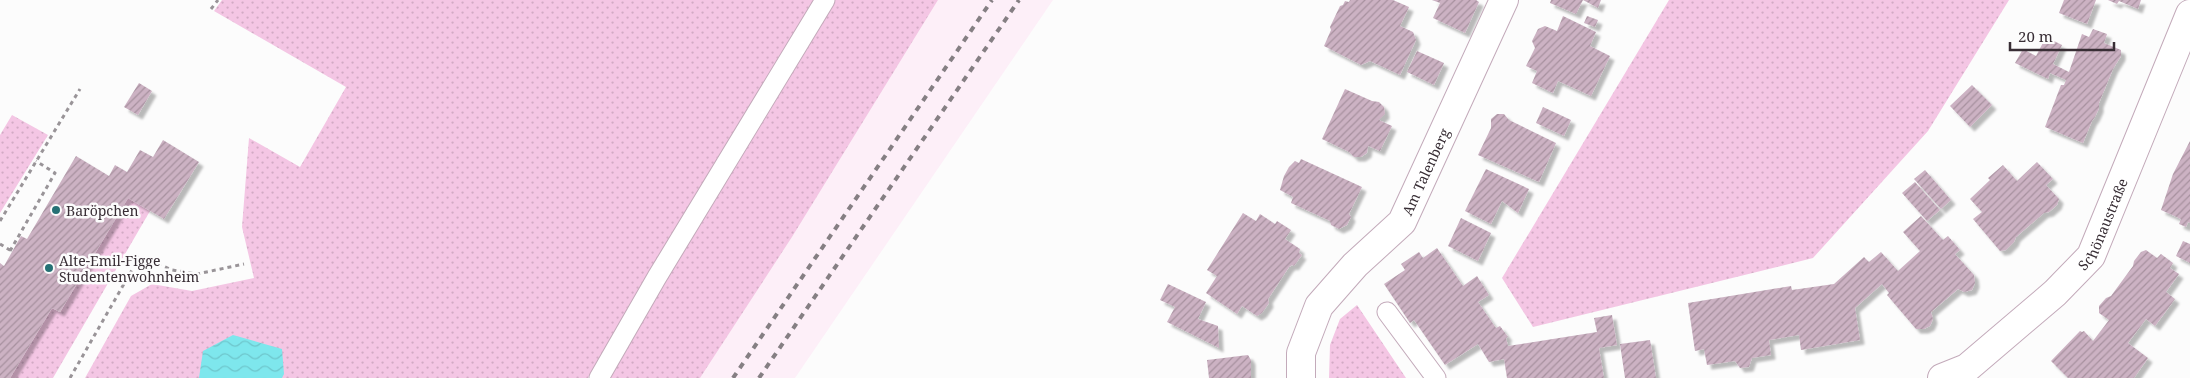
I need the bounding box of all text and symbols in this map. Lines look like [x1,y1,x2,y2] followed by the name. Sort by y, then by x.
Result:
[2010,20,2114,52] scale bar
[2018,26,2053,46] text: 20 m
[1397,125,1454,218] street label: Am Talenberg
[2073,175,2131,274] street label: Schönaustraße
[66,201,139,220] place label: Baröpchen
[50,204,62,216] marker: Baröpchen
[59,251,199,286] place label: Alte-Emil-Figge Studentenwohnheim
[43,262,55,274] marker: Alte-Emil-Figge Studentenwohnheim

